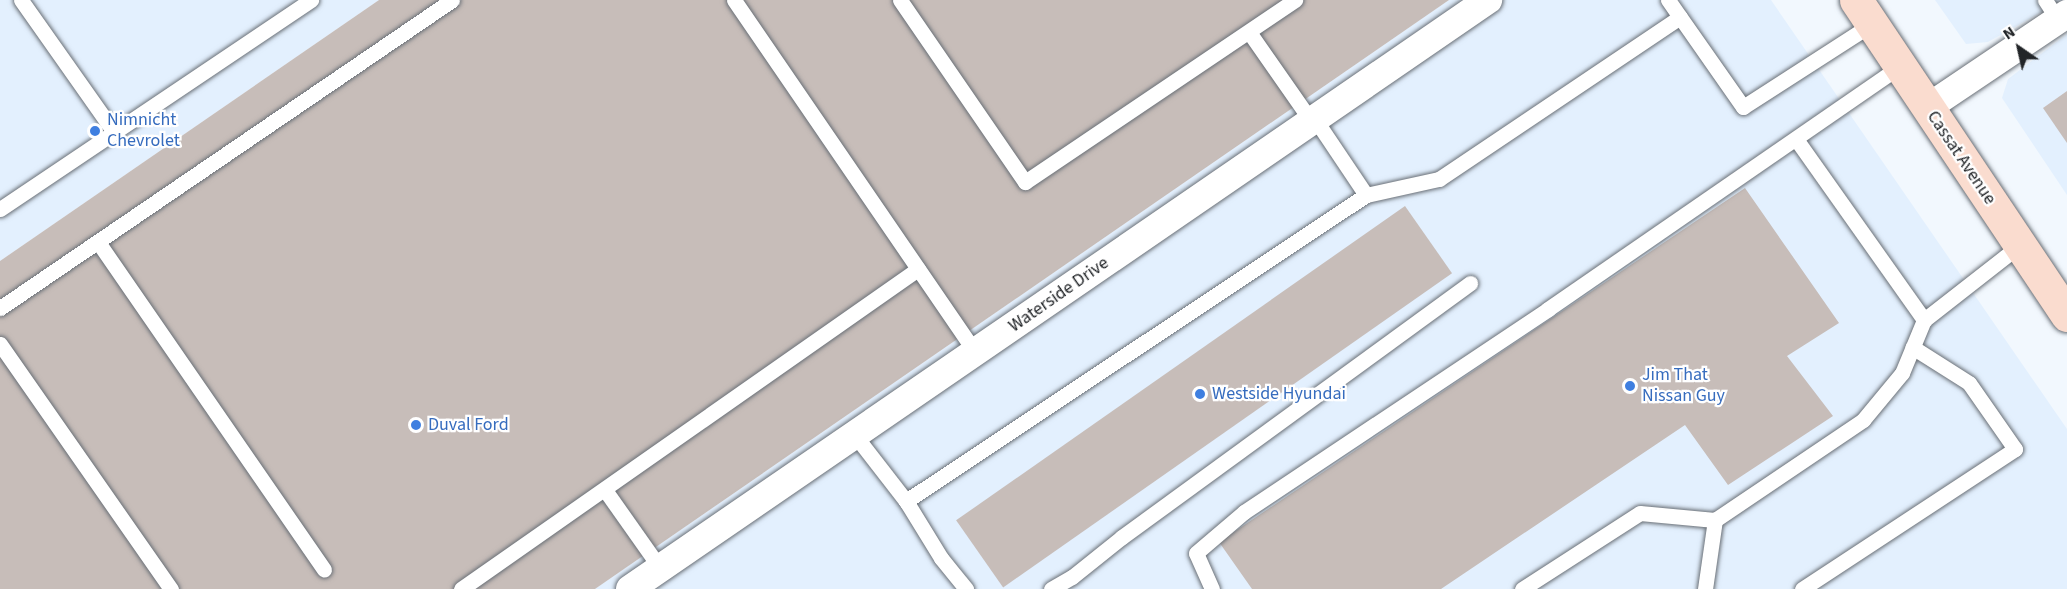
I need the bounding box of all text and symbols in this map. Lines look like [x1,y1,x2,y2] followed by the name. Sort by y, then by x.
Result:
[1989,18,2049,78] north arrow
[1998,21,2019,45] text: N
[1922,107,2000,209] street label: Cassat Avenue
[107,110,180,152] place label: Nimnicht Chevrolet
[88,124,102,138] marker: Nimnicht Chevrolet
[1005,253,1113,337] street label: Waterside Drive
[1642,365,1725,407] place label: Jim That Nissan Guy
[1623,379,1637,393] marker: Jim That Nissan Guy
[1212,383,1346,405] place label: Westside Hyundai
[1193,387,1207,401] marker: Westside Hyundai
[428,414,509,436] place label: Duval Ford
[409,418,423,432] marker: Duval Ford

